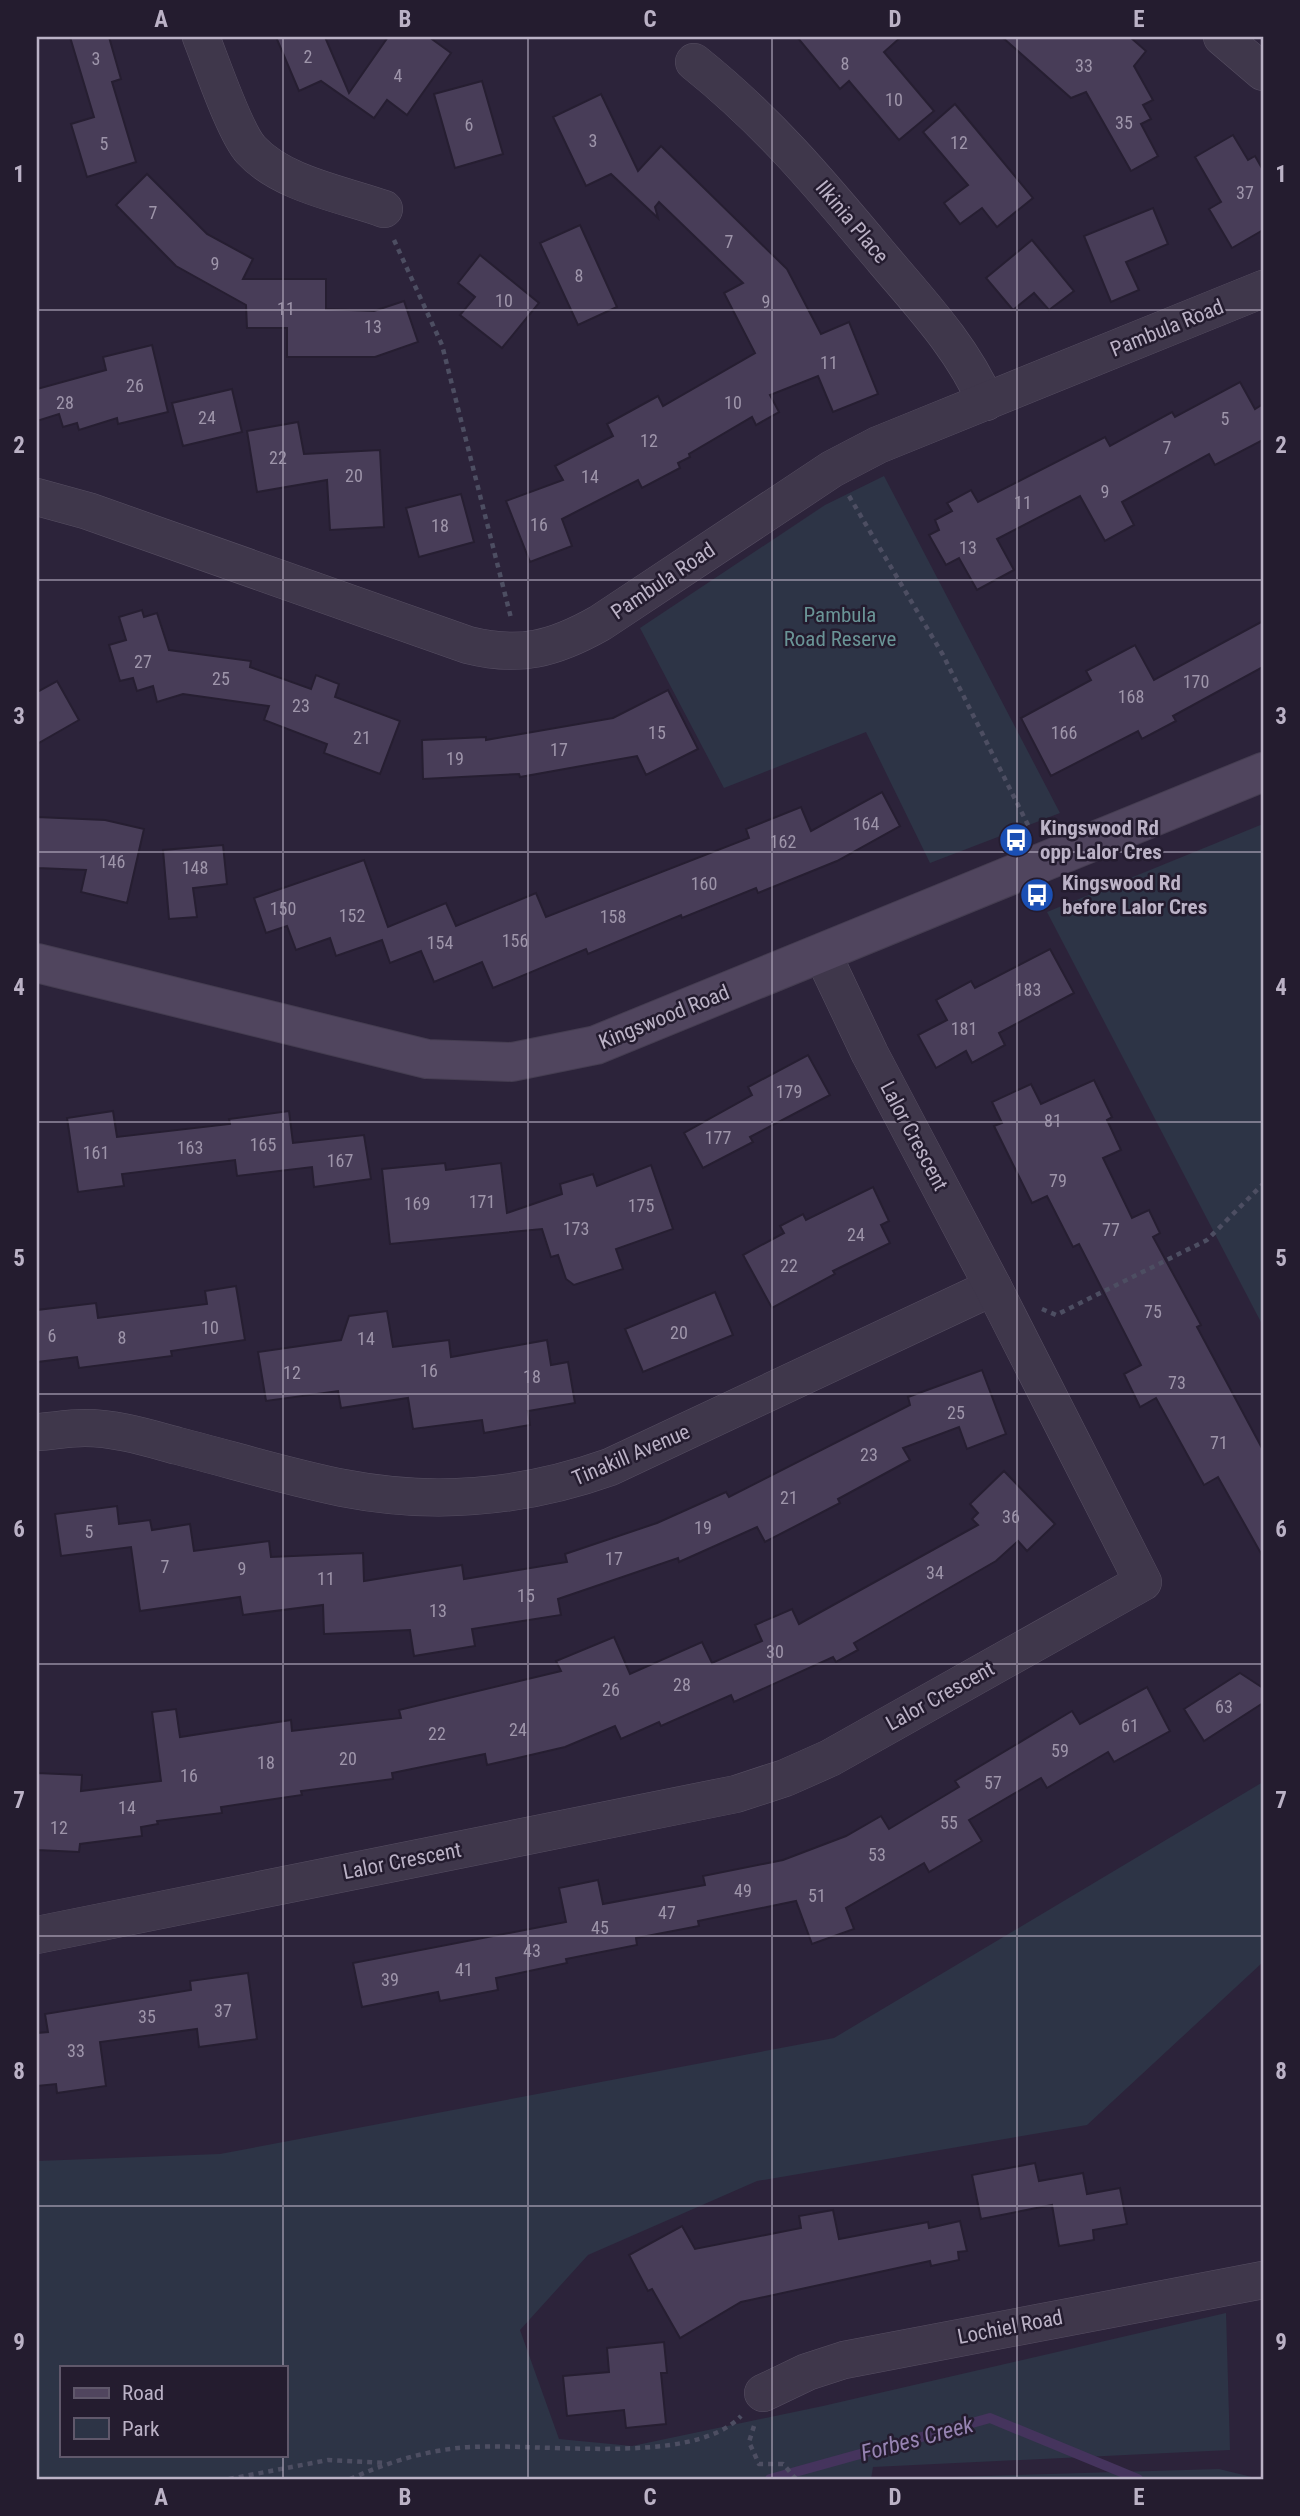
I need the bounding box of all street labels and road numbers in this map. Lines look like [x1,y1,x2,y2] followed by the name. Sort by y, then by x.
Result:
[811,176,894,268] street label: Ilkinia Place
[1107,294,1227,362] street label: Pambula Road
[607,538,719,624] street label: Pambula Road
[595,980,733,1054] street label: Kingswood Road
[875,1077,953,1195] street label: Lalor Crescent
[569,1419,693,1491] street label: Tinakill Avenue
[882,1656,998,1736] street label: Lalor Crescent
[341,1838,463,1884] street label: Lalor Crescent
[955,2305,1065,2349] street label: Lochiel Road

